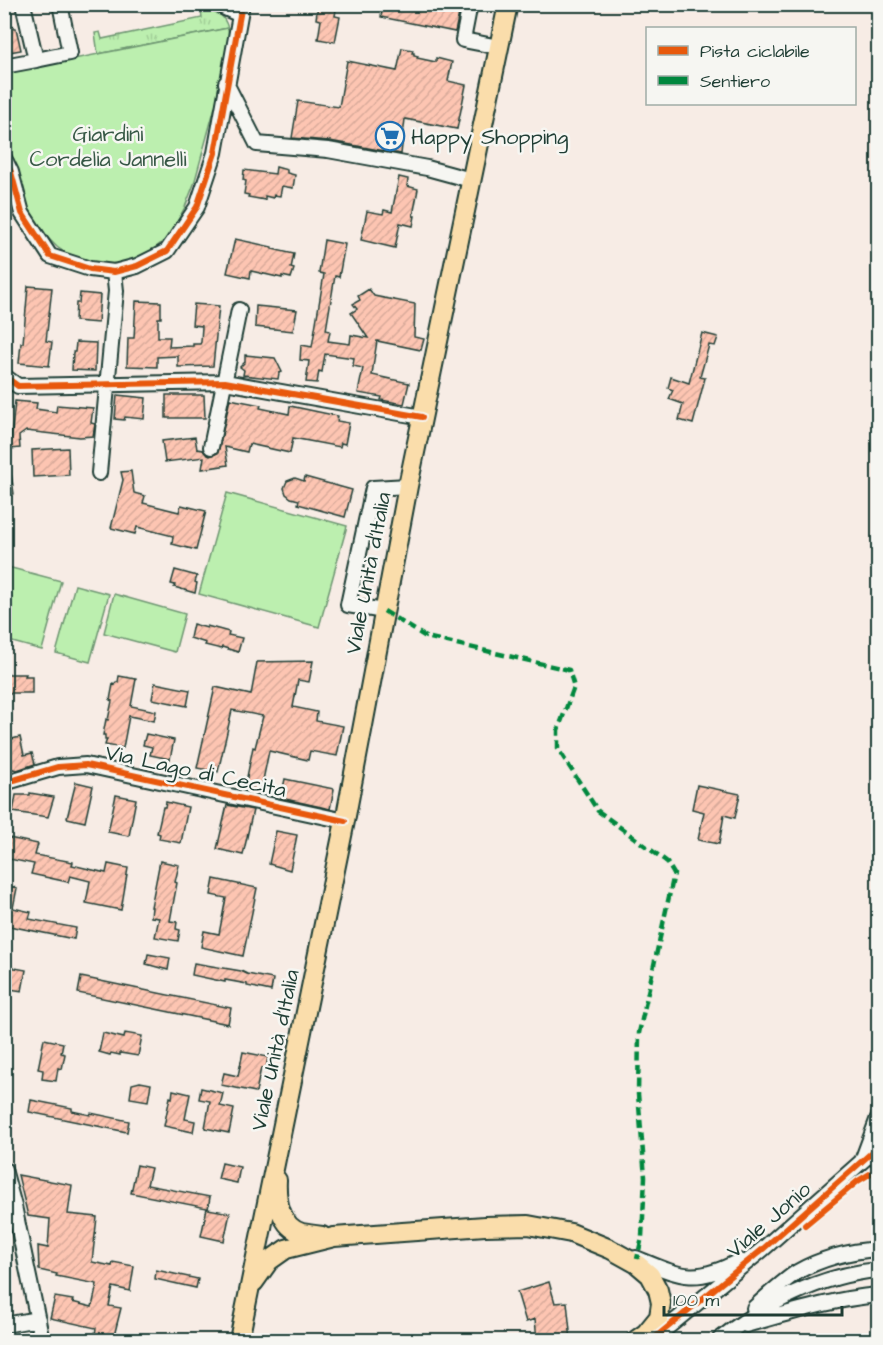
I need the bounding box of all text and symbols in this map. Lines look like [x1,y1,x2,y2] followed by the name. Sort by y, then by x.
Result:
[646,27,856,105] legend
[700,39,810,64] text: Pista ciclabile
[700,69,770,94] text: Sentiero
[29,119,187,175] park label: Giardini Cordelia Jannelli
[374,120,406,152] supermarket icon: Happy Shopping
[411,122,568,154] place label: Happy Shopping
[338,490,399,657] street label: Viale Unità d'Italia
[102,737,289,807] street label: Via Lago di Cecita
[243,967,308,1134] street label: Viale Unità d'Italia
[720,1174,819,1266] street label: Viale Jonio
[664,1279,842,1317] scale bar
[673,1288,719,1313] text: 100 m

